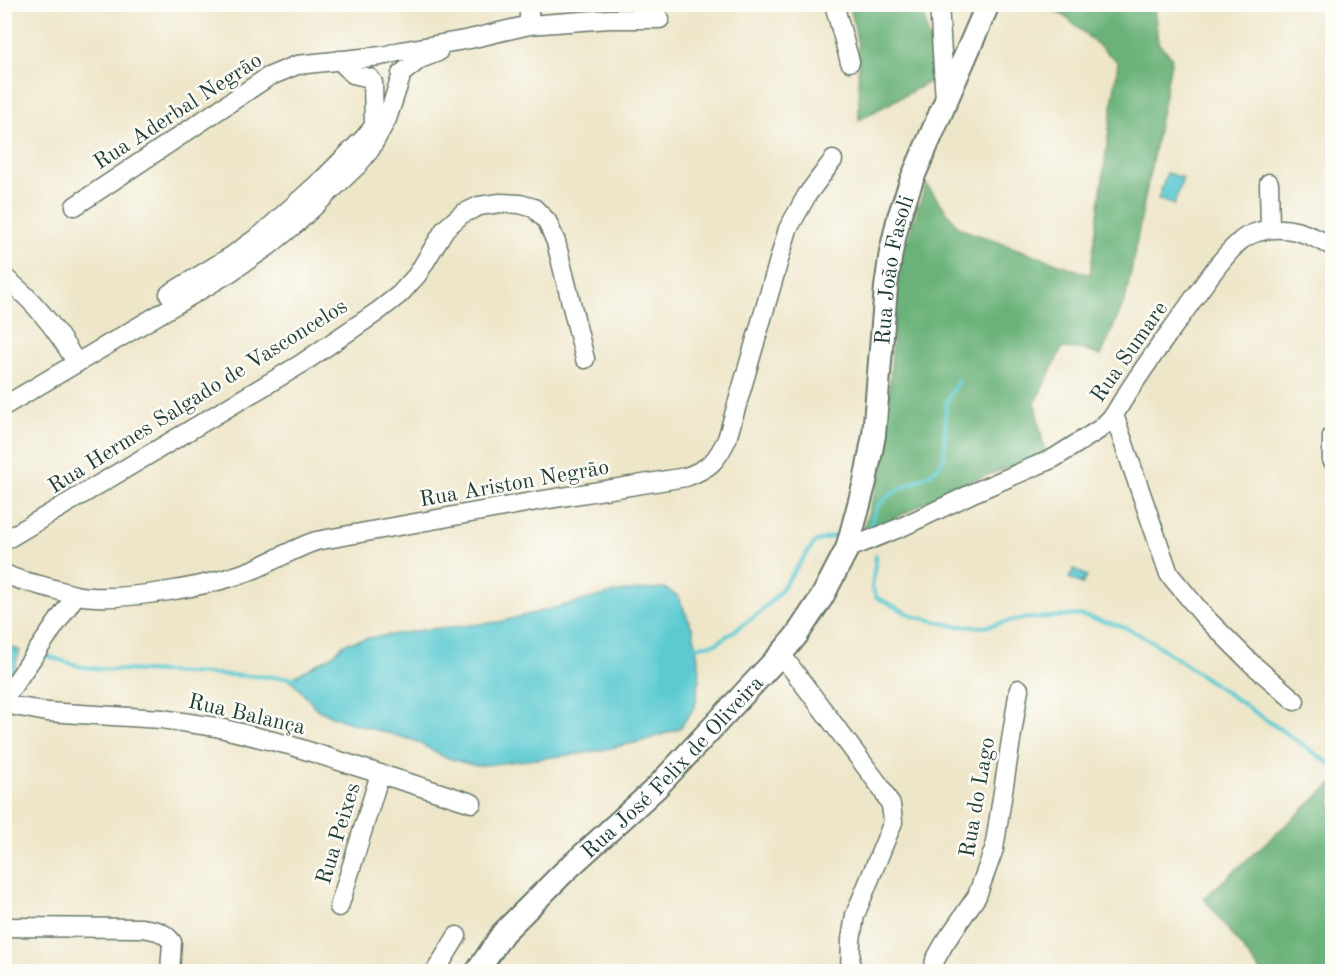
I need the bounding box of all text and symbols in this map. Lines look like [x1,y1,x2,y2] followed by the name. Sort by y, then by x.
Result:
[90,49,266,174] street label: Rua Aderbal Negrão
[872,193,919,346] street label: Rua João Fasoli
[45,295,351,498] street label: Rua Hermes Salgado de Vasconcelos
[1087,298,1172,407] street label: Rua Sumare
[418,456,611,511] street label: Rua Ariston Negrão
[578,672,768,863] street label: Rua José Felix de Oliveira
[186,691,307,739] street label: Rua Balança
[957,736,999,859] street label: Rua do Lago
[313,780,365,887] street label: Rua Peixes

